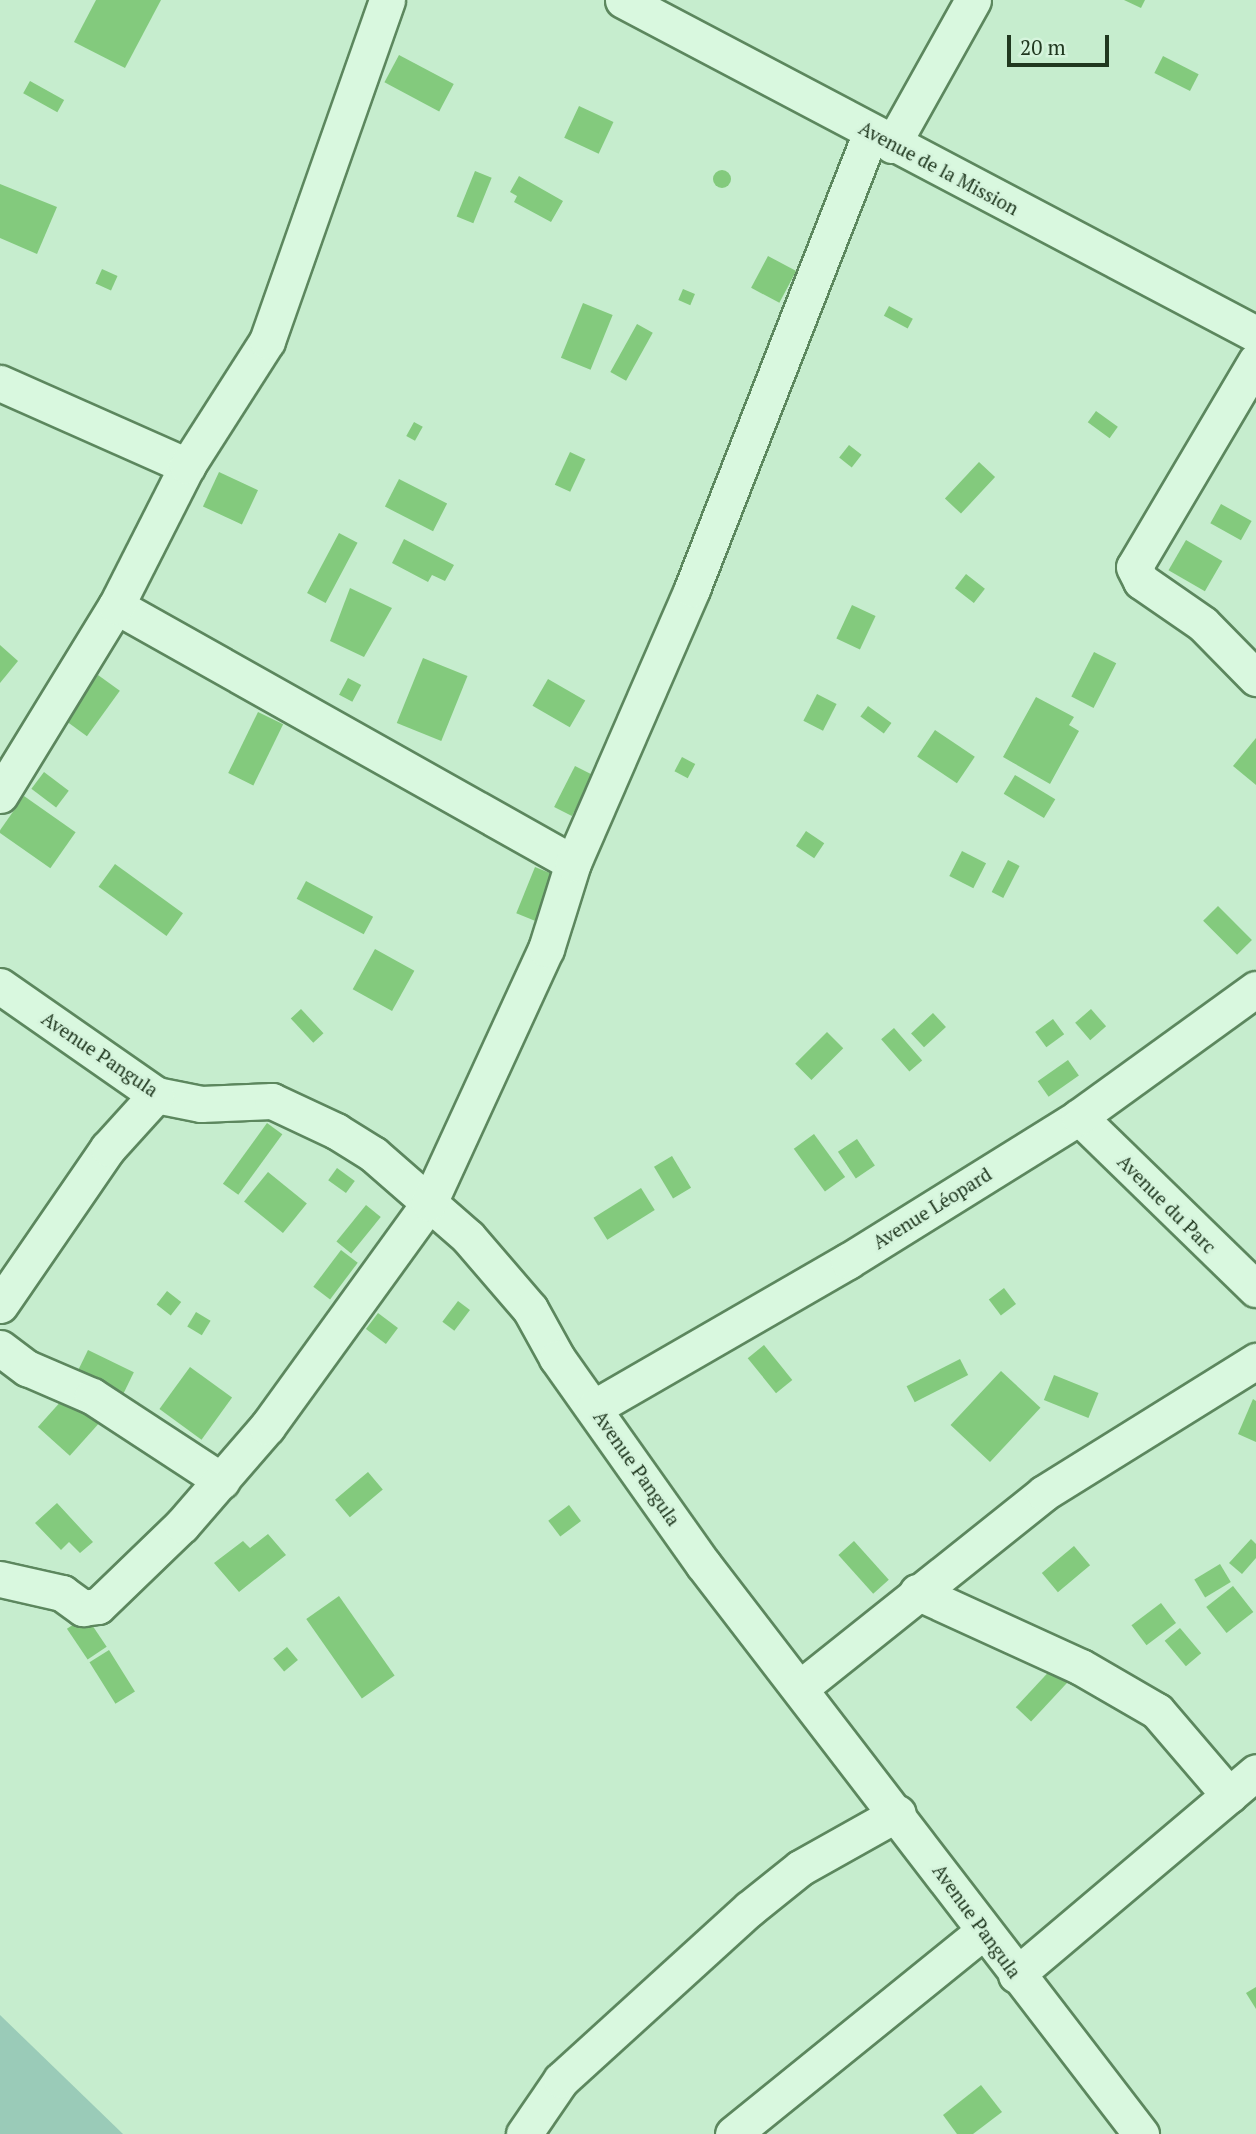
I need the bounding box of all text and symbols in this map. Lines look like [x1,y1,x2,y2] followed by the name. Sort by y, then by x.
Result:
[1011,21,1112,65] scale bar
[1020,33,1066,61] text: 20 m
[855,116,1023,220] street label: Avenue de la Mission
[38,1007,162,1101] street label: Avenue Pangula
[1113,1150,1221,1258] street label: Avenue du Parc
[869,1162,995,1254] street label: Avenue Léopard
[589,1406,685,1530] street label: Avenue Pangula
[928,1860,1026,1982] street label: Avenue Pangula

